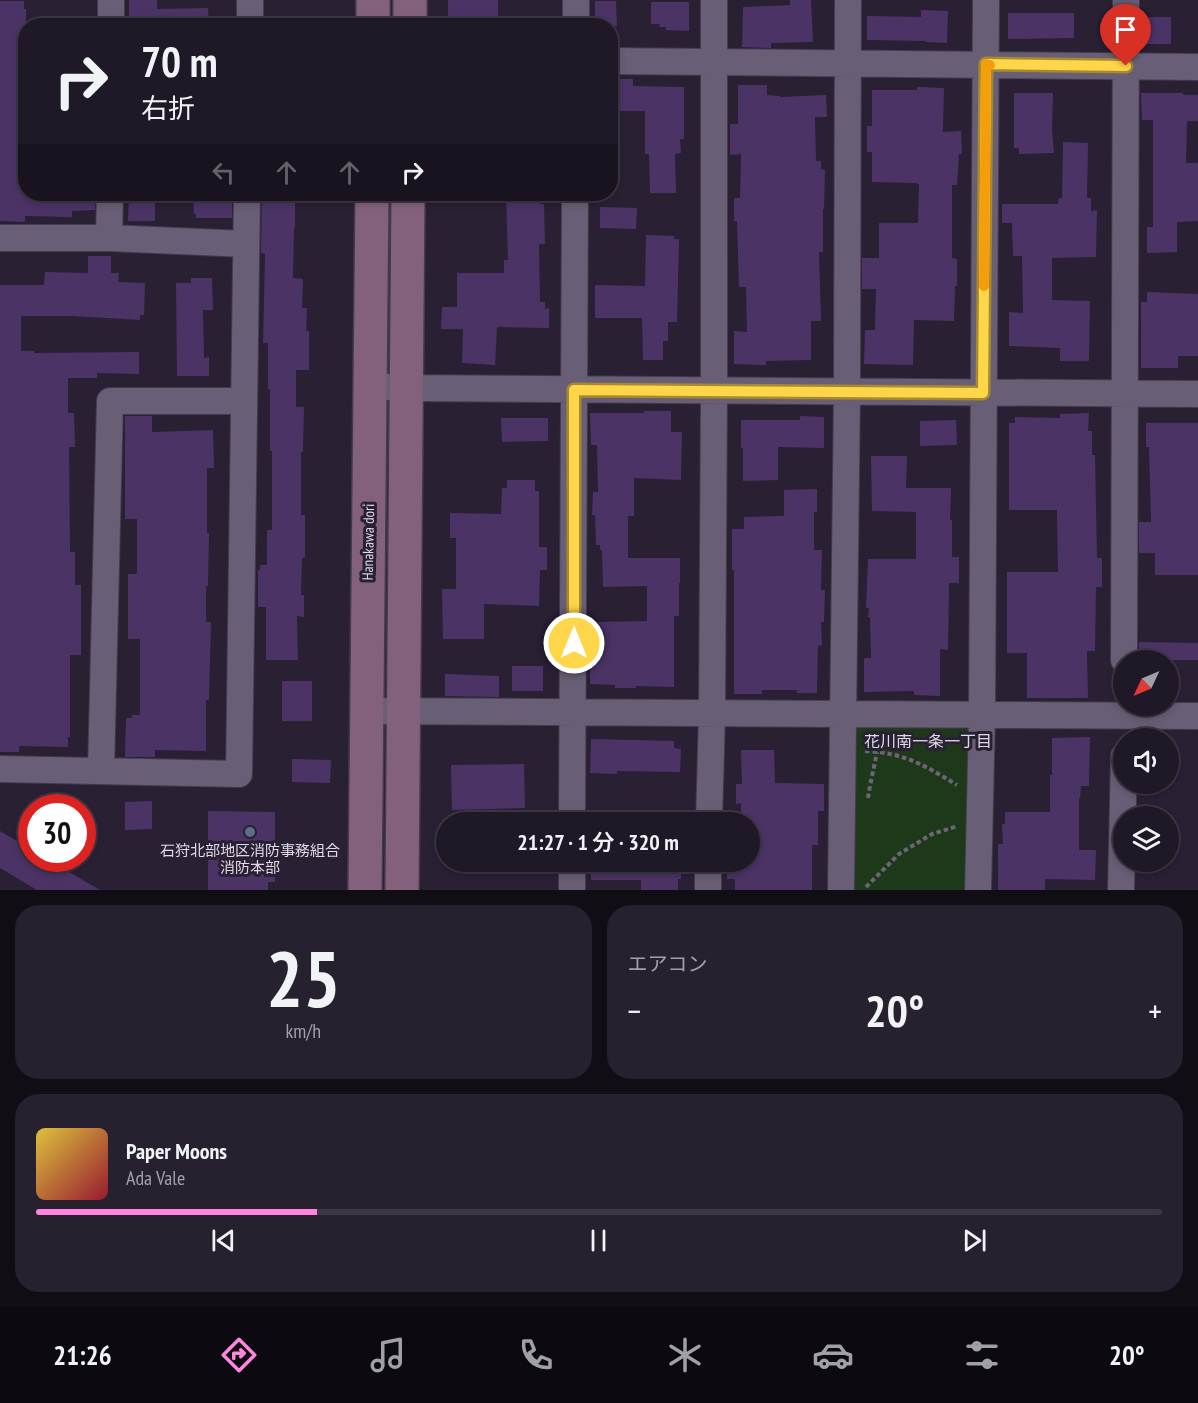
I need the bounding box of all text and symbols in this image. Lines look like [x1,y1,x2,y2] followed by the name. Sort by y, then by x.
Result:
[1100,4,1151,66] pin
[1109,13,1142,46] icon: arrive
[141,34,218,89] text: 70 m
[42,42,120,120] icon: right
[141,91,195,125] text: 右折
[207,156,240,189] icon: left
[270,156,303,189] icon: ahead
[333,156,366,189] icon: ahead
[396,156,429,189] icon: right
[358,503,378,581] street label: Hanakawa dori
[542,611,606,675] position arrow
[1113,650,1179,716] north arrow
[1113,650,1179,872] map controls
[1113,728,1179,794] button: sound
[864,731,992,751] district label: 花川南一条一丁目
[18,794,96,872] speed limit sign: 30
[1113,806,1179,872] button: layers
[243,825,257,839] marker: 石狩北部地区消防事務組合 消防本部
[517,828,679,856] text: 21:27 · 1 分 · 320 m
[160,841,340,877] place label: 石狩北部地区消防事務組合 消防本部
[266,928,341,1029] text: 25
[628,951,708,977] text: エアコン
[865,981,924,1039] text: 20°
[628,989,641,1032] text: −
[1148,989,1162,1032] text: +
[286,1018,321,1044] text: km/h
[126,1137,227,1165] text: Paper Moons
[126,1165,185,1191] text: Ada Vale
[207,1224,240,1257] icon: previous
[582,1224,615,1257] icon: pause
[958,1224,991,1257] icon: next
[218,1334,260,1376] icon: directions
[367,1334,409,1376] icon: music
[515,1334,557,1376] icon: phone
[664,1334,706,1376] icon: climate
[812,1334,854,1376] icon: car
[961,1334,1003,1376] icon: filters
[53,1338,112,1372] text: 21:26
[1109,1338,1145,1372] text: 20°

